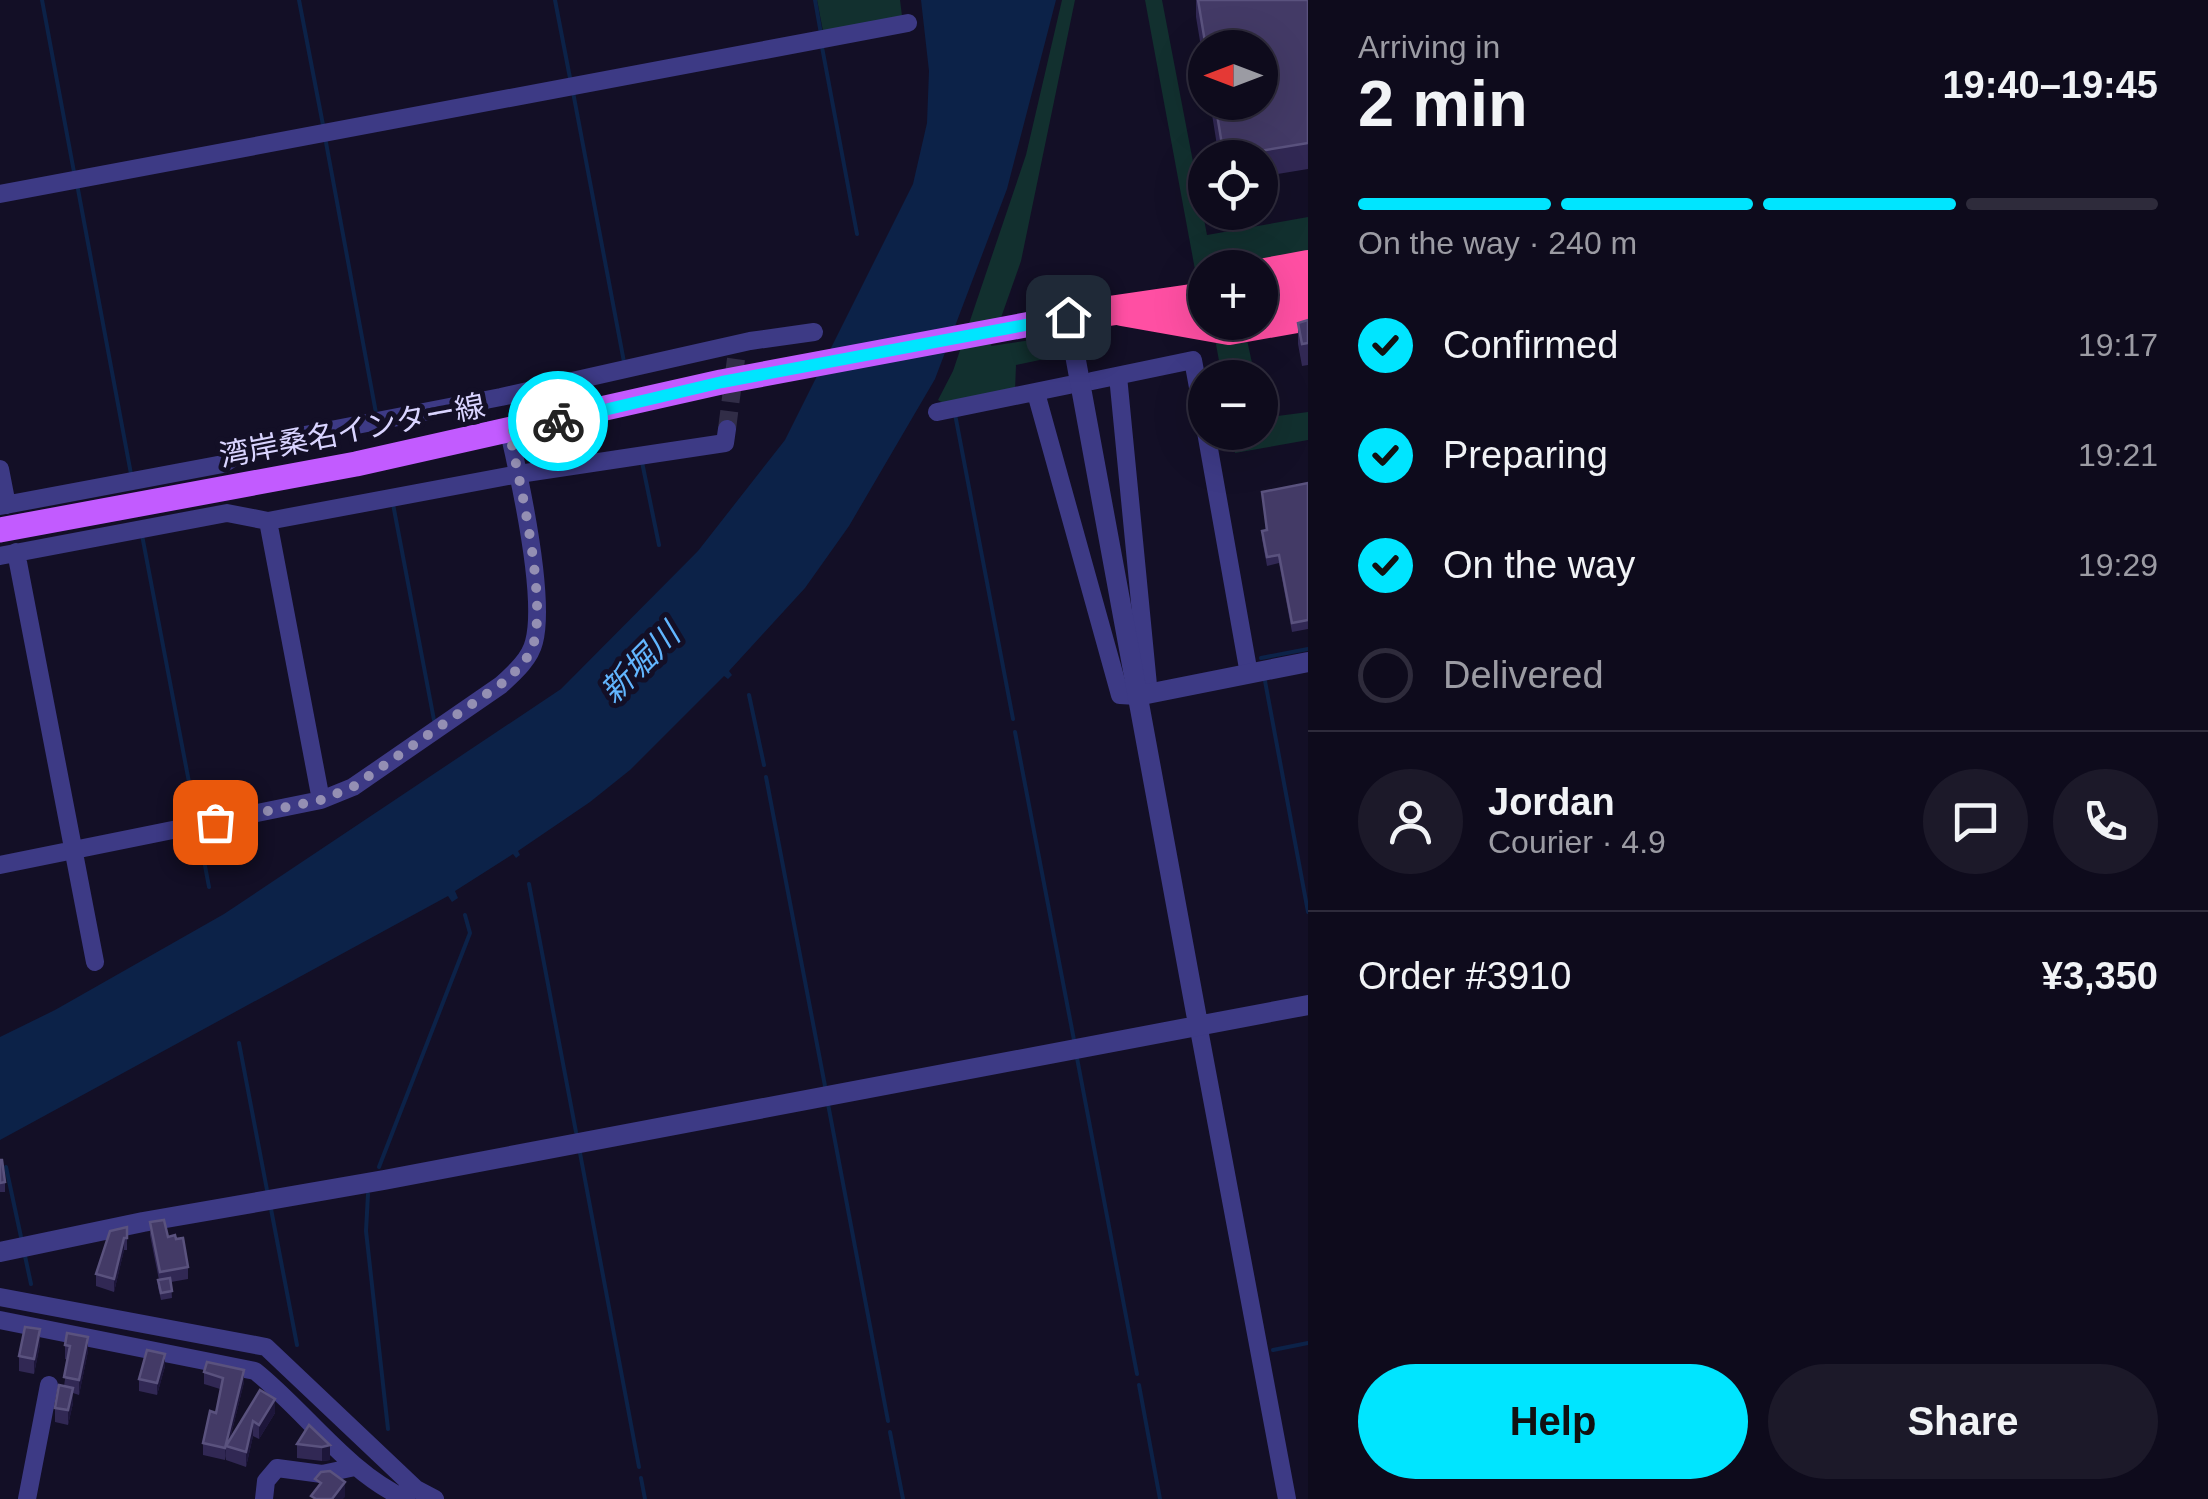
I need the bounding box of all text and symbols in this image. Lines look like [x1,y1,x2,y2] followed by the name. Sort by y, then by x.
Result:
[1358,29,1500,65] text: Arriving in
[1188,30,1278,120] north arrow
[1188,30,1278,450] map controls
[1942,64,2158,106] text: 19:40–19:45
[1358,67,1528,140] text: 2 min
[1188,140,1278,230] button: locate
[1358,225,1637,261] text: On the way · 240 m
[1188,250,1278,340] button: +
[1026,275,1111,360] pin
[1041,290,1096,345] icon: home
[1358,318,1413,373] icon: check
[1443,324,1618,366] text: Confirmed
[2078,327,2158,363] text: 19:17
[1188,360,1278,450] button: −
[508,371,608,471] courier
[216,389,488,472] street label: 湾岸桑名インター線
[531,394,586,449] icon: bike
[1358,428,1413,483] icon: check
[1443,434,1608,476] text: Preparing
[2078,437,2158,473] text: 19:21
[1358,538,1413,593] icon: check
[1443,544,1635,586] text: On the way
[2078,547,2158,583] text: 19:29
[593,614,689,710] water label: 新堀川
[1443,654,1604,696] text: Delivered
[1358,769,1463,874] button: person
[1923,769,2028,874] button: chat
[2053,769,2158,874] button: phone
[173,780,258,865] pin
[1488,781,1615,823] text: Jordan
[188,795,243,850] icon: bag
[1488,824,1666,860] text: Courier · 4.9
[1358,955,1571,997] text: Order #3910
[2042,955,2158,997] text: ¥3,350
[1358,1364,1748,1479] button: Help
[1768,1364,2158,1479] button: Share

